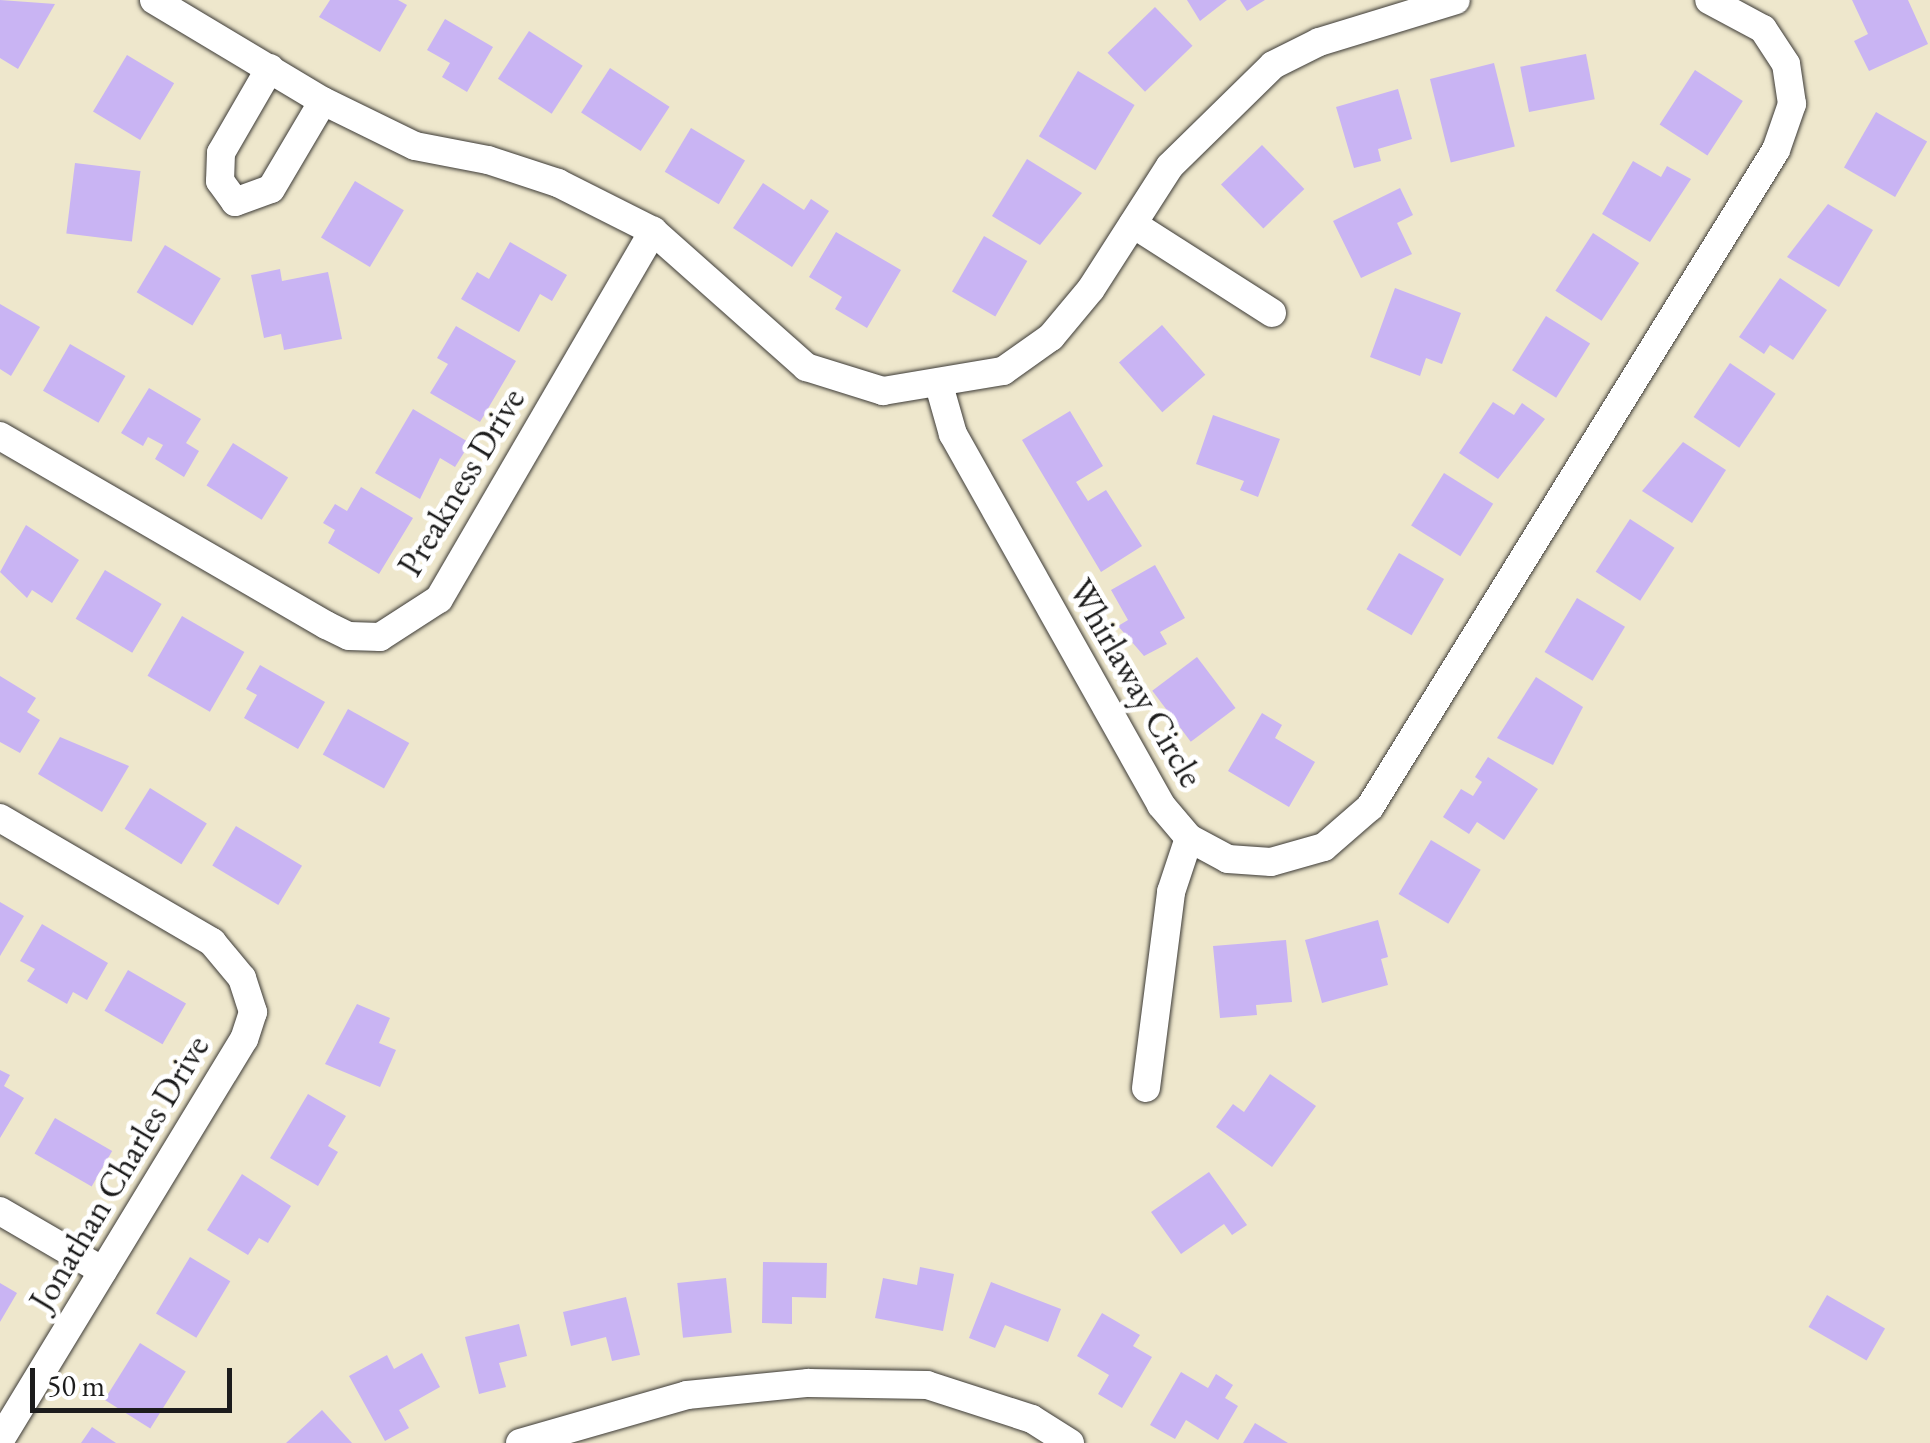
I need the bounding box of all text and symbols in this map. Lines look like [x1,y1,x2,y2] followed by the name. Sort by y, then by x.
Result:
[389,381,533,583] street label: Preakness Drive
[1060,572,1212,794] street label: Whirlaway Circle
[20,1028,218,1318] street label: Jonathan Charles Drive
[35,1348,238,1410] scale bar
[47,1366,105,1405] text: 50 m

